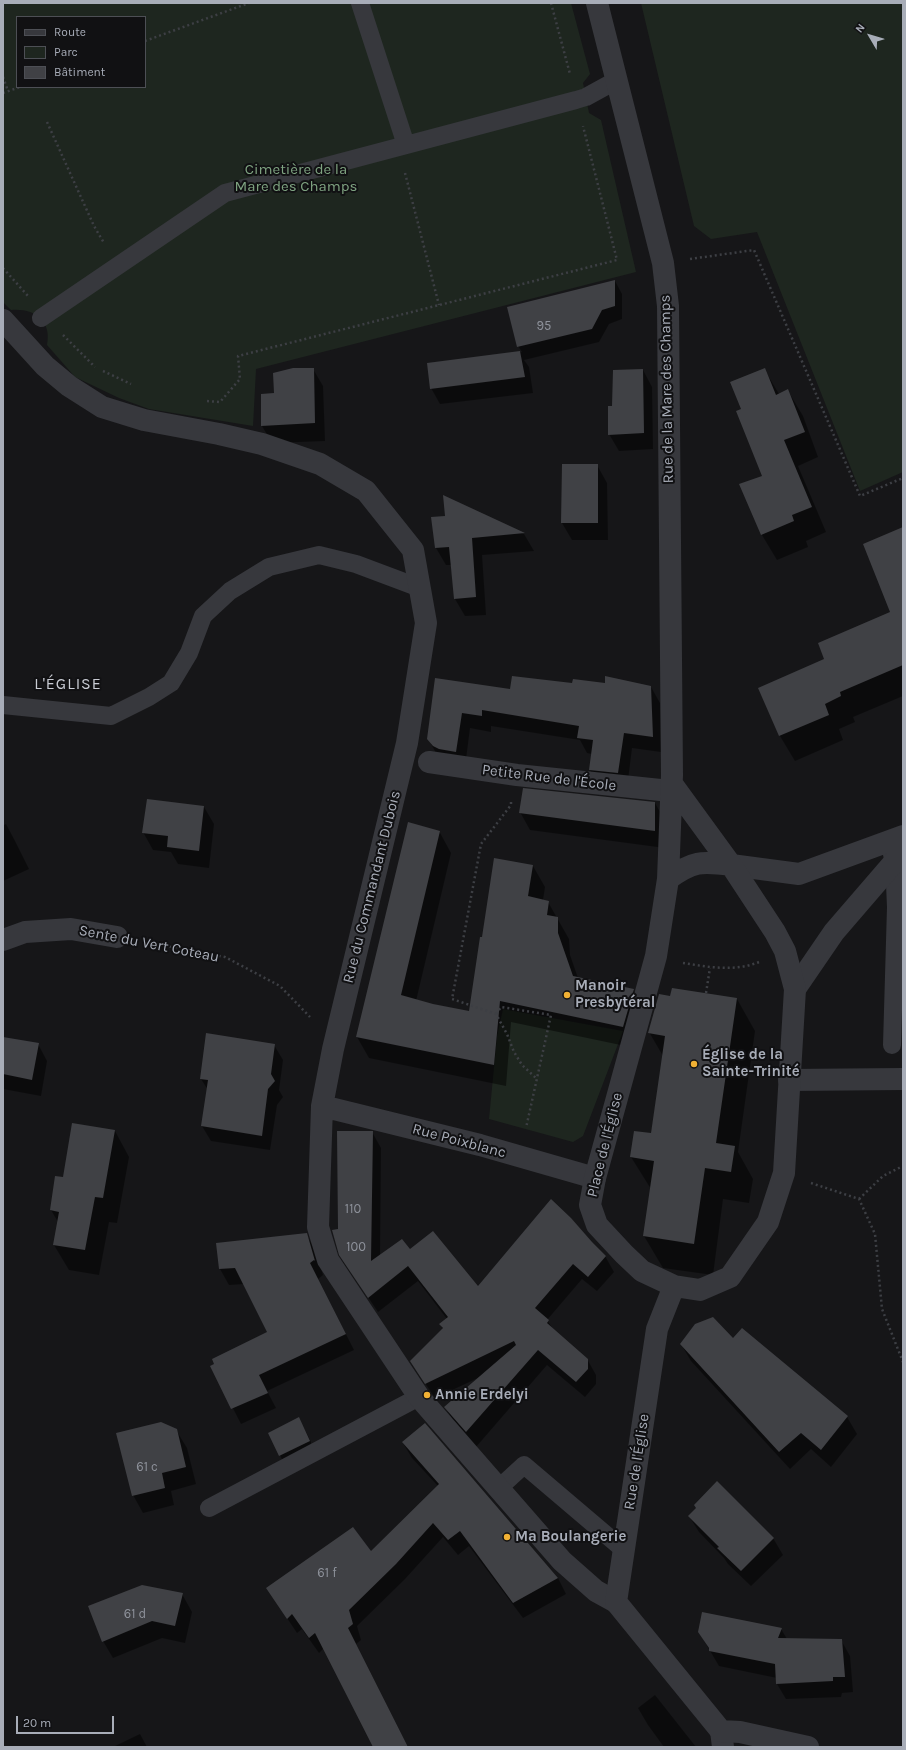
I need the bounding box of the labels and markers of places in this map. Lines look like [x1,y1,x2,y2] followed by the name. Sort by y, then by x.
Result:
[575,977,655,1012] place label: Manoir Presbytéral
[562,990,572,1000] marker: Manoir Presbytéral
[702,1046,800,1081] place label: Église de la Sainte-Trinité
[689,1059,699,1069] marker: Église de la Sainte-Trinité
[435,1386,529,1404] place label: Annie Erdelyi
[422,1390,432,1400] marker: Annie Erdelyi
[515,1528,626,1546] place label: Ma Boulangerie
[502,1532,512,1542] marker: Ma Boulangerie

